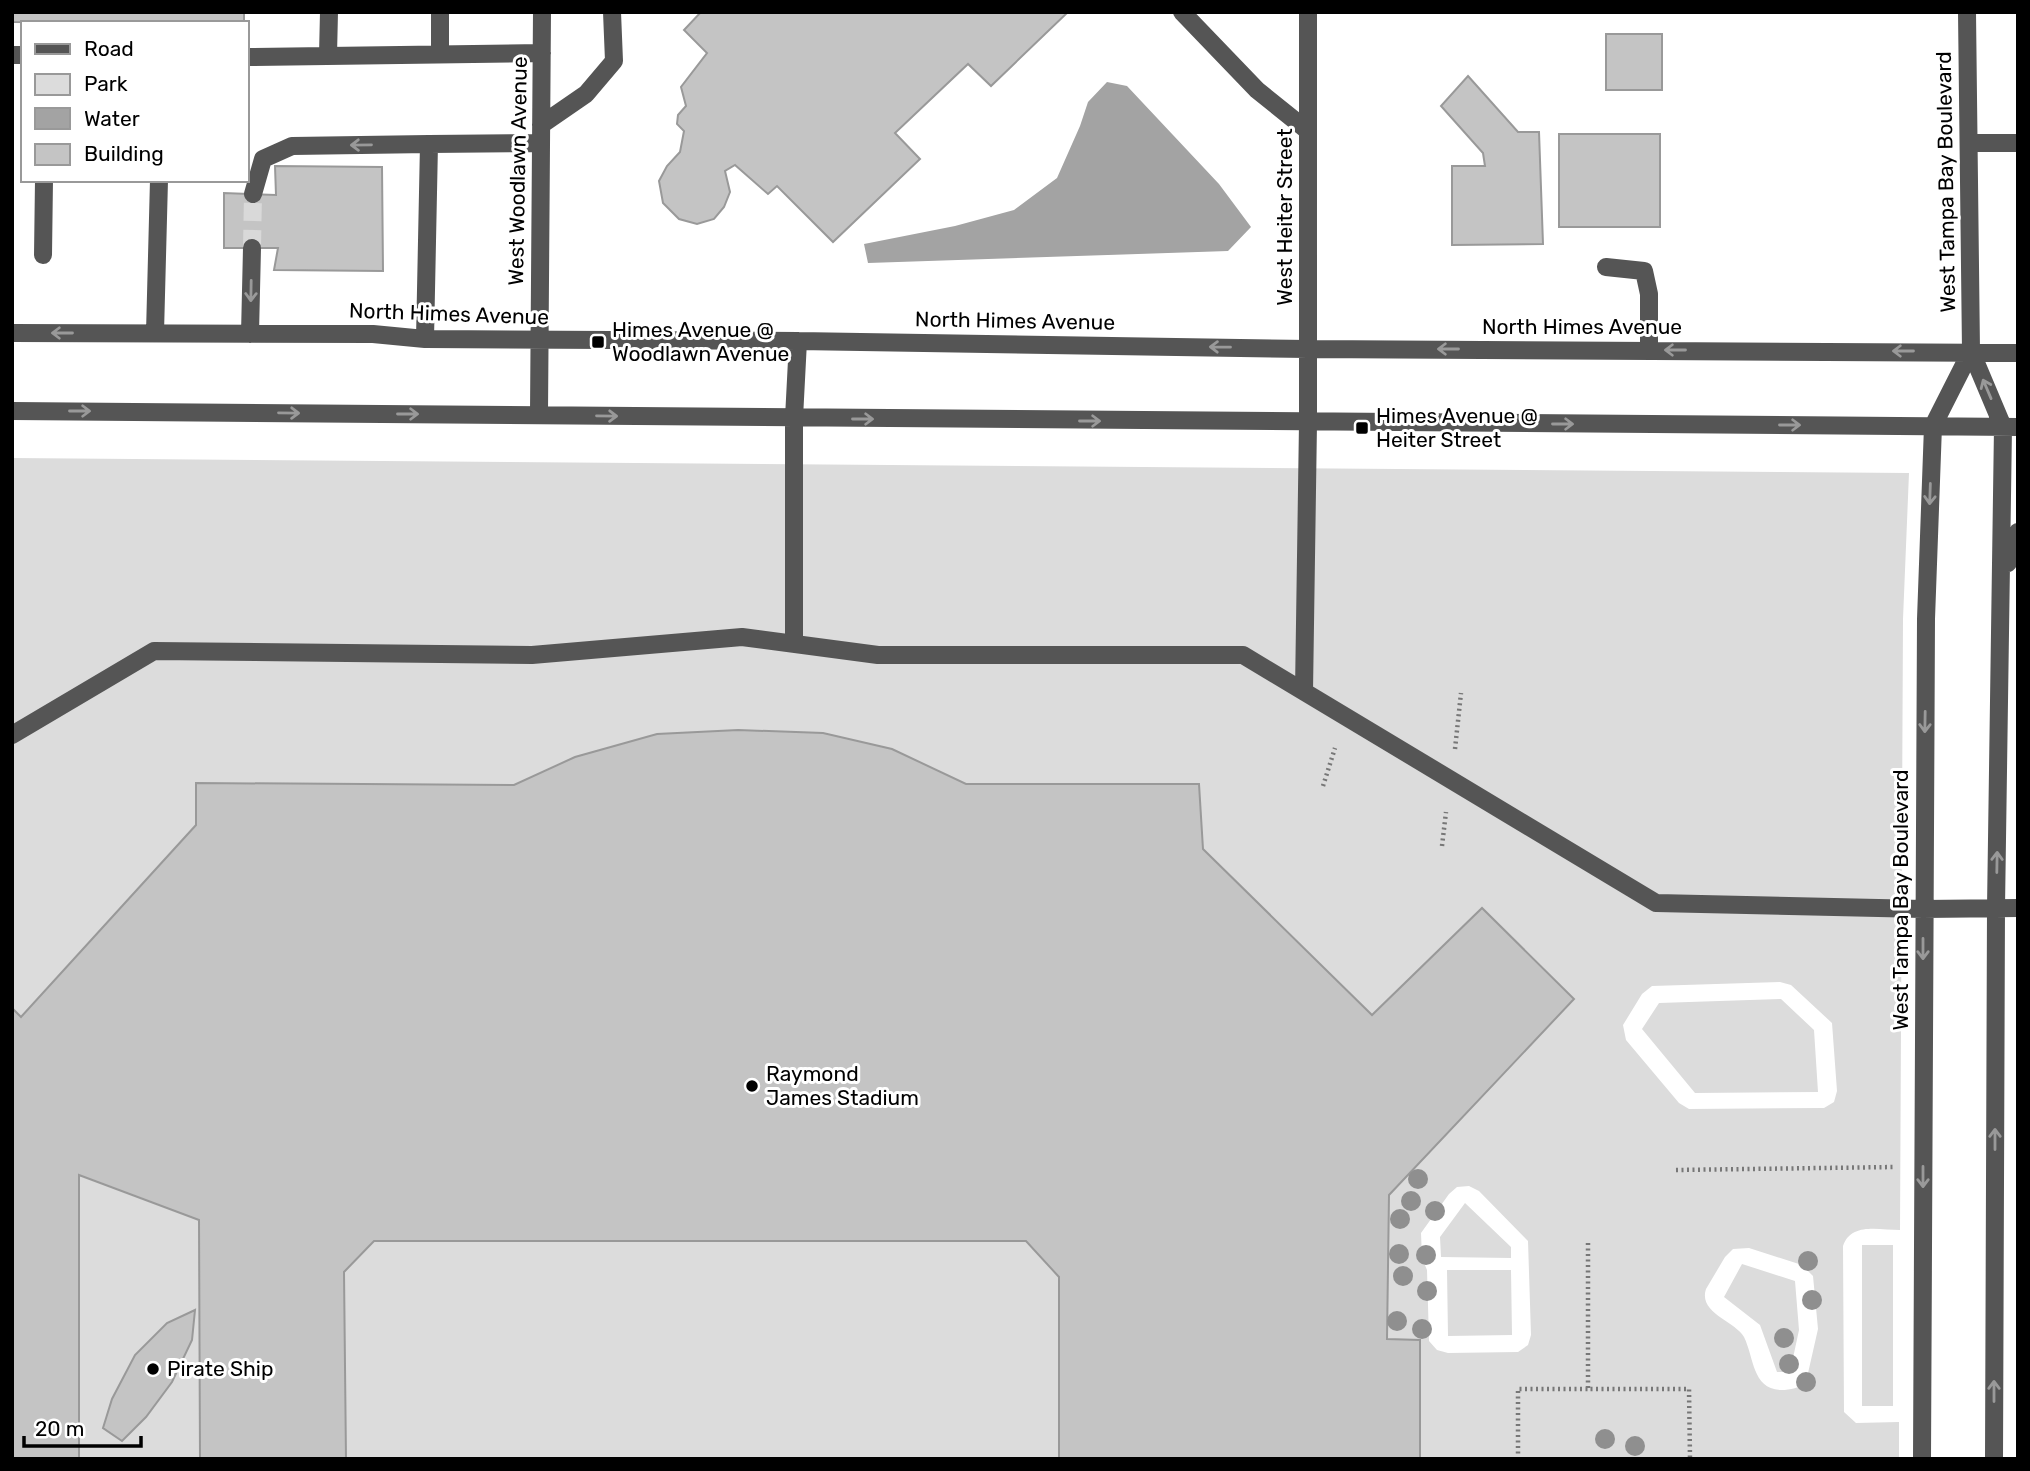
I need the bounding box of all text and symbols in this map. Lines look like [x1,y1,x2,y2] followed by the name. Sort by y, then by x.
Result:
[21,21,248,182] legend
[84,36,134,61] text: Road
[1931,51,1960,313] street label: West Tampa Bay Boulevard
[503,56,532,286] street label: West Woodlawn Avenue
[84,71,128,96] text: Park
[84,106,140,131] text: Water
[1272,128,1297,306] street label: West Heiter Street
[350,138,373,152] one-way arrow
[84,141,164,166] text: Building
[245,279,258,302] one-way arrow
[349,298,549,329] street label: North Himes Avenue
[915,306,1115,335] street label: North Himes Avenue
[1482,314,1682,339] street label: North Himes Avenue
[612,317,789,366] place label: Himes Avenue @ Woodlawn Avenue
[51,326,74,340] one-way arrow
[590,334,606,350] marker: Himes Avenue @ Woodlawn Avenue
[1209,340,1232,354] one-way arrow
[1436,342,1459,356] one-way arrow
[1664,343,1687,357] one-way arrow
[1891,344,1914,358] one-way arrow
[1980,379,1993,400] one-way arrow
[1376,403,1538,452] place label: Himes Avenue @ Heiter Street
[69,404,92,418] one-way arrow
[277,406,300,420] one-way arrow
[396,407,419,421] one-way arrow
[595,409,618,422] one-way arrow
[851,412,874,426] one-way arrow
[1078,414,1101,428] one-way arrow
[1551,417,1574,431] one-way arrow
[1778,418,1801,432] one-way arrow
[1354,420,1370,436] marker: Himes Avenue @ Heiter Street
[1924,482,1937,505] one-way arrow
[1918,710,1932,733] one-way arrow
[1888,769,1913,1031] street label: West Tampa Bay Boulevard
[1990,851,2004,874] one-way arrow
[1916,937,1930,960] one-way arrow
[766,1061,919,1110] place label: Raymond James Stadium
[744,1078,760,1094] marker: Raymond James Stadium
[1988,1127,2002,1150] one-way arrow
[1916,1165,1930,1188] one-way arrow
[167,1356,273,1381] place label: Pirate Ship
[145,1361,161,1377] marker: Pirate Ship
[1987,1379,2001,1402] one-way arrow
[24,1404,142,1448] scale bar
[35,1416,84,1441] text: 20 m

